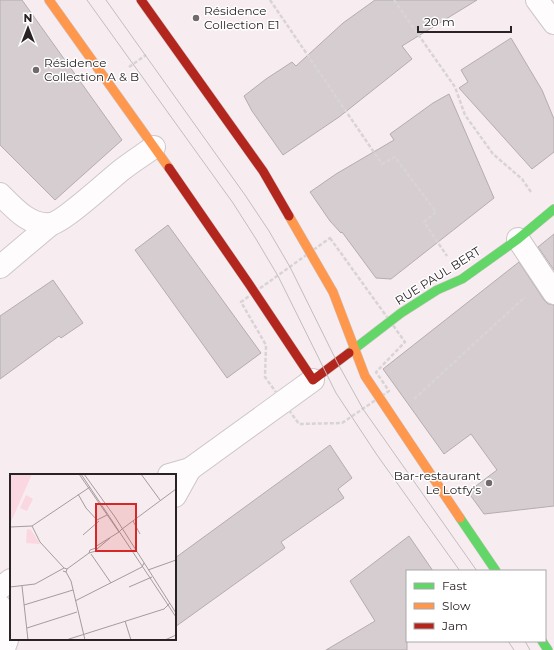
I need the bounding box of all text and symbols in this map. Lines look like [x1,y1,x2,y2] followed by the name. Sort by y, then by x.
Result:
[204,3,280,32] place label: Résidence Collection E1
[8,8,48,48] north arrow
[418,8,511,34] scale bar
[24,11,32,25] text: N
[191,13,201,23] marker: Résidence Collection E1
[424,14,455,29] text: 20 m
[44,55,139,84] place label: Résidence Collection A & B
[31,65,41,75] marker: Résidence Collection A & B
[392,243,483,308] street label: RUE PAUL BERT
[394,468,481,497] place label: Bar-restaurant Le Lotfy's
[10,474,176,640] inset map
[484,478,494,488] marker: Bar-restaurant Le Lotfy's
[406,570,546,642] legend
[442,578,467,593] text: Fast
[442,598,471,613] text: Slow
[441,618,468,633] text: Jam

